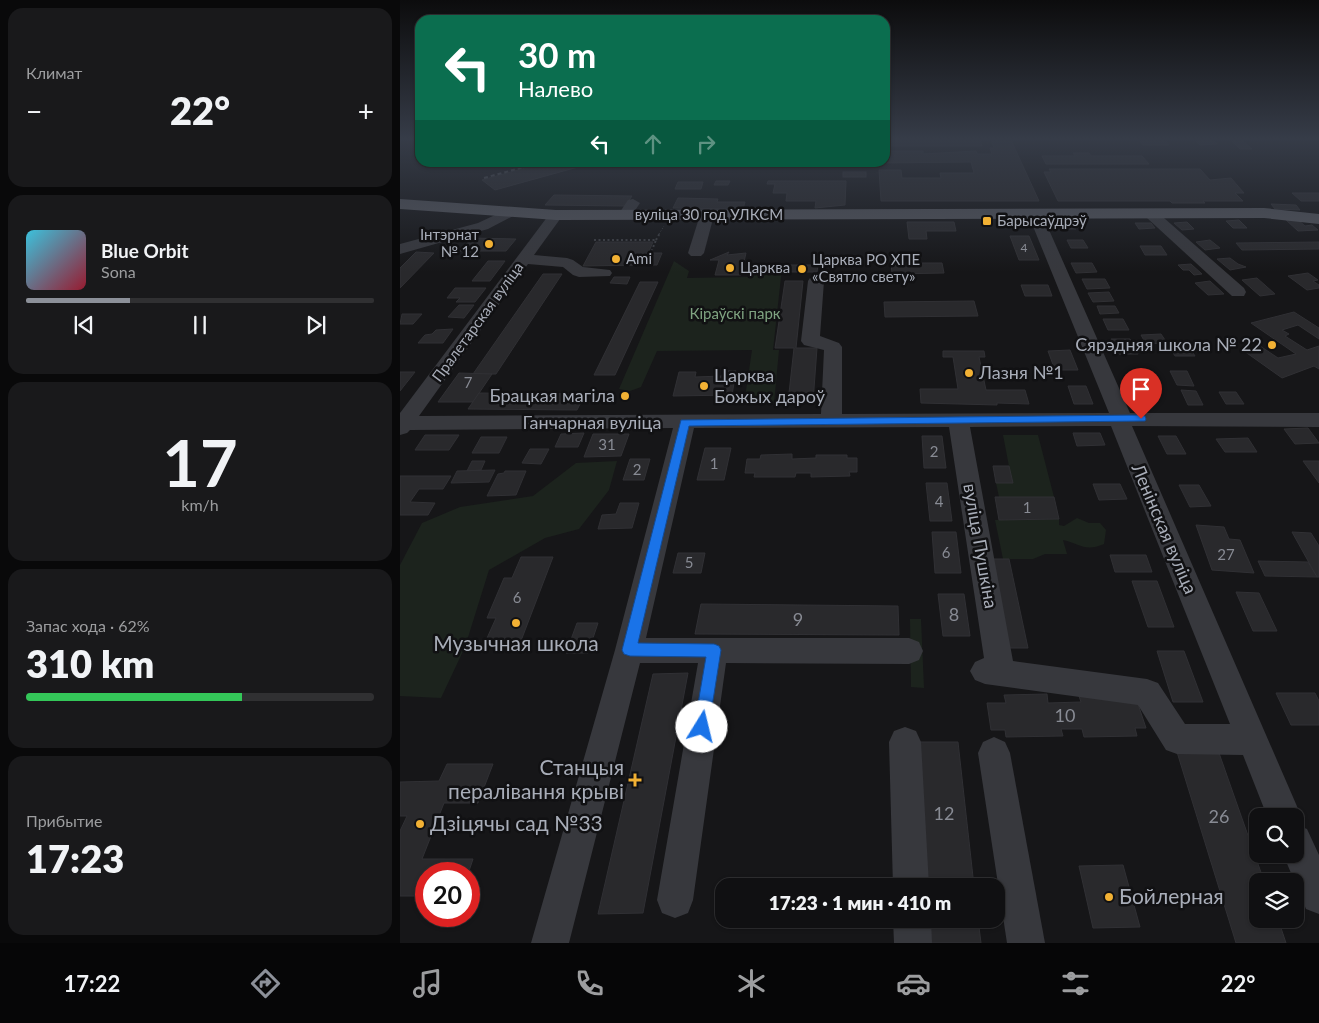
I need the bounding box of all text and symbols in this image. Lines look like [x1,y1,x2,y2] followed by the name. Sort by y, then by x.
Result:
[518,33,596,75] text: 30 m
[435,35,500,100] icon: left
[26,63,82,82] text: Климат
[518,75,593,102] text: Налево
[170,87,230,133] text: 22°
[26,94,42,128] text: −
[358,94,374,128] text: +
[586,130,614,158] icon: left
[639,130,667,158] icon: ahead
[692,130,720,158] icon: right
[635,205,783,223] street label: вуліца 30 год УЛКСМ
[997,211,1087,229] place label: Барысаўдрэў
[981,215,993,227] marker: Барысаўдрэў
[420,225,479,260] place label: Інтэрнат № 12
[483,238,495,250] marker: Інтэрнат № 12
[101,239,189,262] text: Blue Orbit
[1021,240,1028,255] house number: 4
[626,249,652,267] place label: Ami
[812,250,920,285] place label: Царква РО ХПЕ «Святло свету»
[610,253,622,265] marker: Ami
[428,258,527,385] street label: Пралетарская вуліца
[740,258,790,276] place label: Царква
[101,262,136,281] text: Sona
[724,262,736,274] marker: Царква
[796,263,808,275] marker: Царква РО ХПЕ «Святло свету»
[689,304,781,322] park label: Кіраўскі парк
[70,311,98,339] icon: previous
[186,311,214,339] icon: pause
[302,311,330,339] icon: next
[1075,333,1262,355] place label: Сярэдняя школа № 22
[1266,339,1278,351] marker: Сярэдняя школа № 22
[978,361,1064,383] place label: Лазня №1
[714,364,826,407] place label: Царква Божых дароў
[963,367,975,379] marker: Лазня №1
[1120,368,1162,419] pin
[464,373,473,391] house number: 7
[1127,375,1155,403] icon: arrive
[698,380,710,392] marker: Царква Божых дароў
[489,384,615,406] place label: Брацкая магіла
[619,390,631,402] marker: Брацкая магіла
[523,411,661,433] street label: Ганчарная вуліца
[162,423,238,501] text: 17
[598,435,616,453] house number: 31
[930,442,938,460] house number: 2
[710,454,718,472] house number: 1
[1127,459,1202,597] street label: Ленінская вуліца
[633,460,641,478] house number: 2
[959,482,1003,610] street label: вуліца Пушкіна
[935,492,944,510] house number: 4
[181,495,219,514] text: km/h
[1023,498,1031,516] house number: 1
[942,543,951,561] house number: 6
[1217,545,1235,563] house number: 27
[685,553,693,571] house number: 5
[513,588,522,606] house number: 6
[949,603,959,625] house number: 8
[793,608,803,630] house number: 9
[26,616,150,635] text: Запас хода · 62%
[510,617,522,629] marker: Музычная школа
[433,630,599,655] place label: Музычная школа
[26,640,154,686] text: 310 km
[675,700,727,752] position arrow
[1055,704,1075,726] house number: 10
[448,754,624,803] place label: Станцыя пералівання крыві
[628,773,642,787] marker: Станцыя пералівання крыві
[934,802,954,824] house number: 12
[1209,805,1229,827] house number: 26
[1249,808,1304,928] map controls
[1249,808,1304,863] button: search
[430,810,603,835] place label: Дзіцячы сад №33
[26,811,102,830] text: Прибытие
[414,818,426,830] marker: Дзіцячы сад №33
[26,835,124,881] text: 17:23
[415,862,480,927] speed limit sign: 20
[1249,873,1304,928] button: layers
[1119,883,1224,908] place label: Бойлерная
[769,891,951,914] text: 17:23 · 1 мин · 410 m
[1103,891,1115,903] marker: Бойлерная
[248,966,283,1001] icon: directions
[410,966,445,1001] icon: music
[572,966,607,1001] icon: phone
[734,966,769,1001] icon: climate
[896,966,931,1001] icon: car
[1058,966,1093,1001] icon: filters
[64,970,120,997] text: 17:22
[1221,970,1255,997] text: 22°

